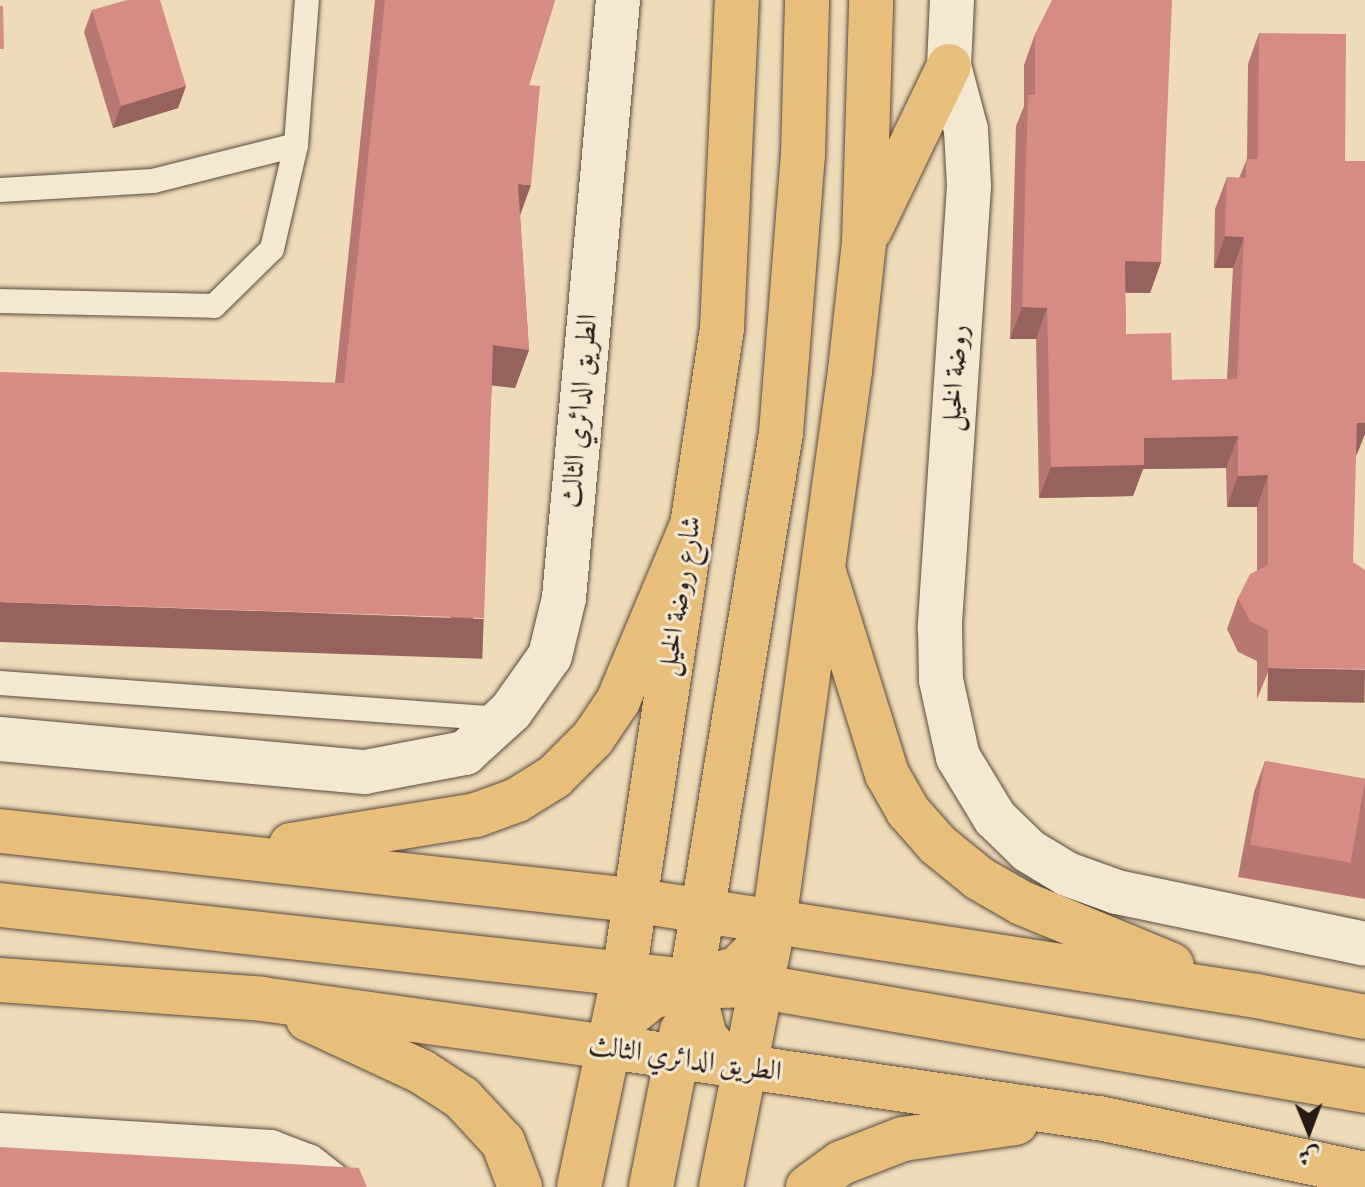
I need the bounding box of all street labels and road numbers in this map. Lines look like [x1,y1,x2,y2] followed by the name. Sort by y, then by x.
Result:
[555,313,605,509] street label: الطريق الدائري الثالث
[935,324,975,432] street label: روضة الخيل
[651,514,709,678] street label: شارع روضة الخيل
[586,1029,784,1089] street label: الطريق الدائري الثالث

